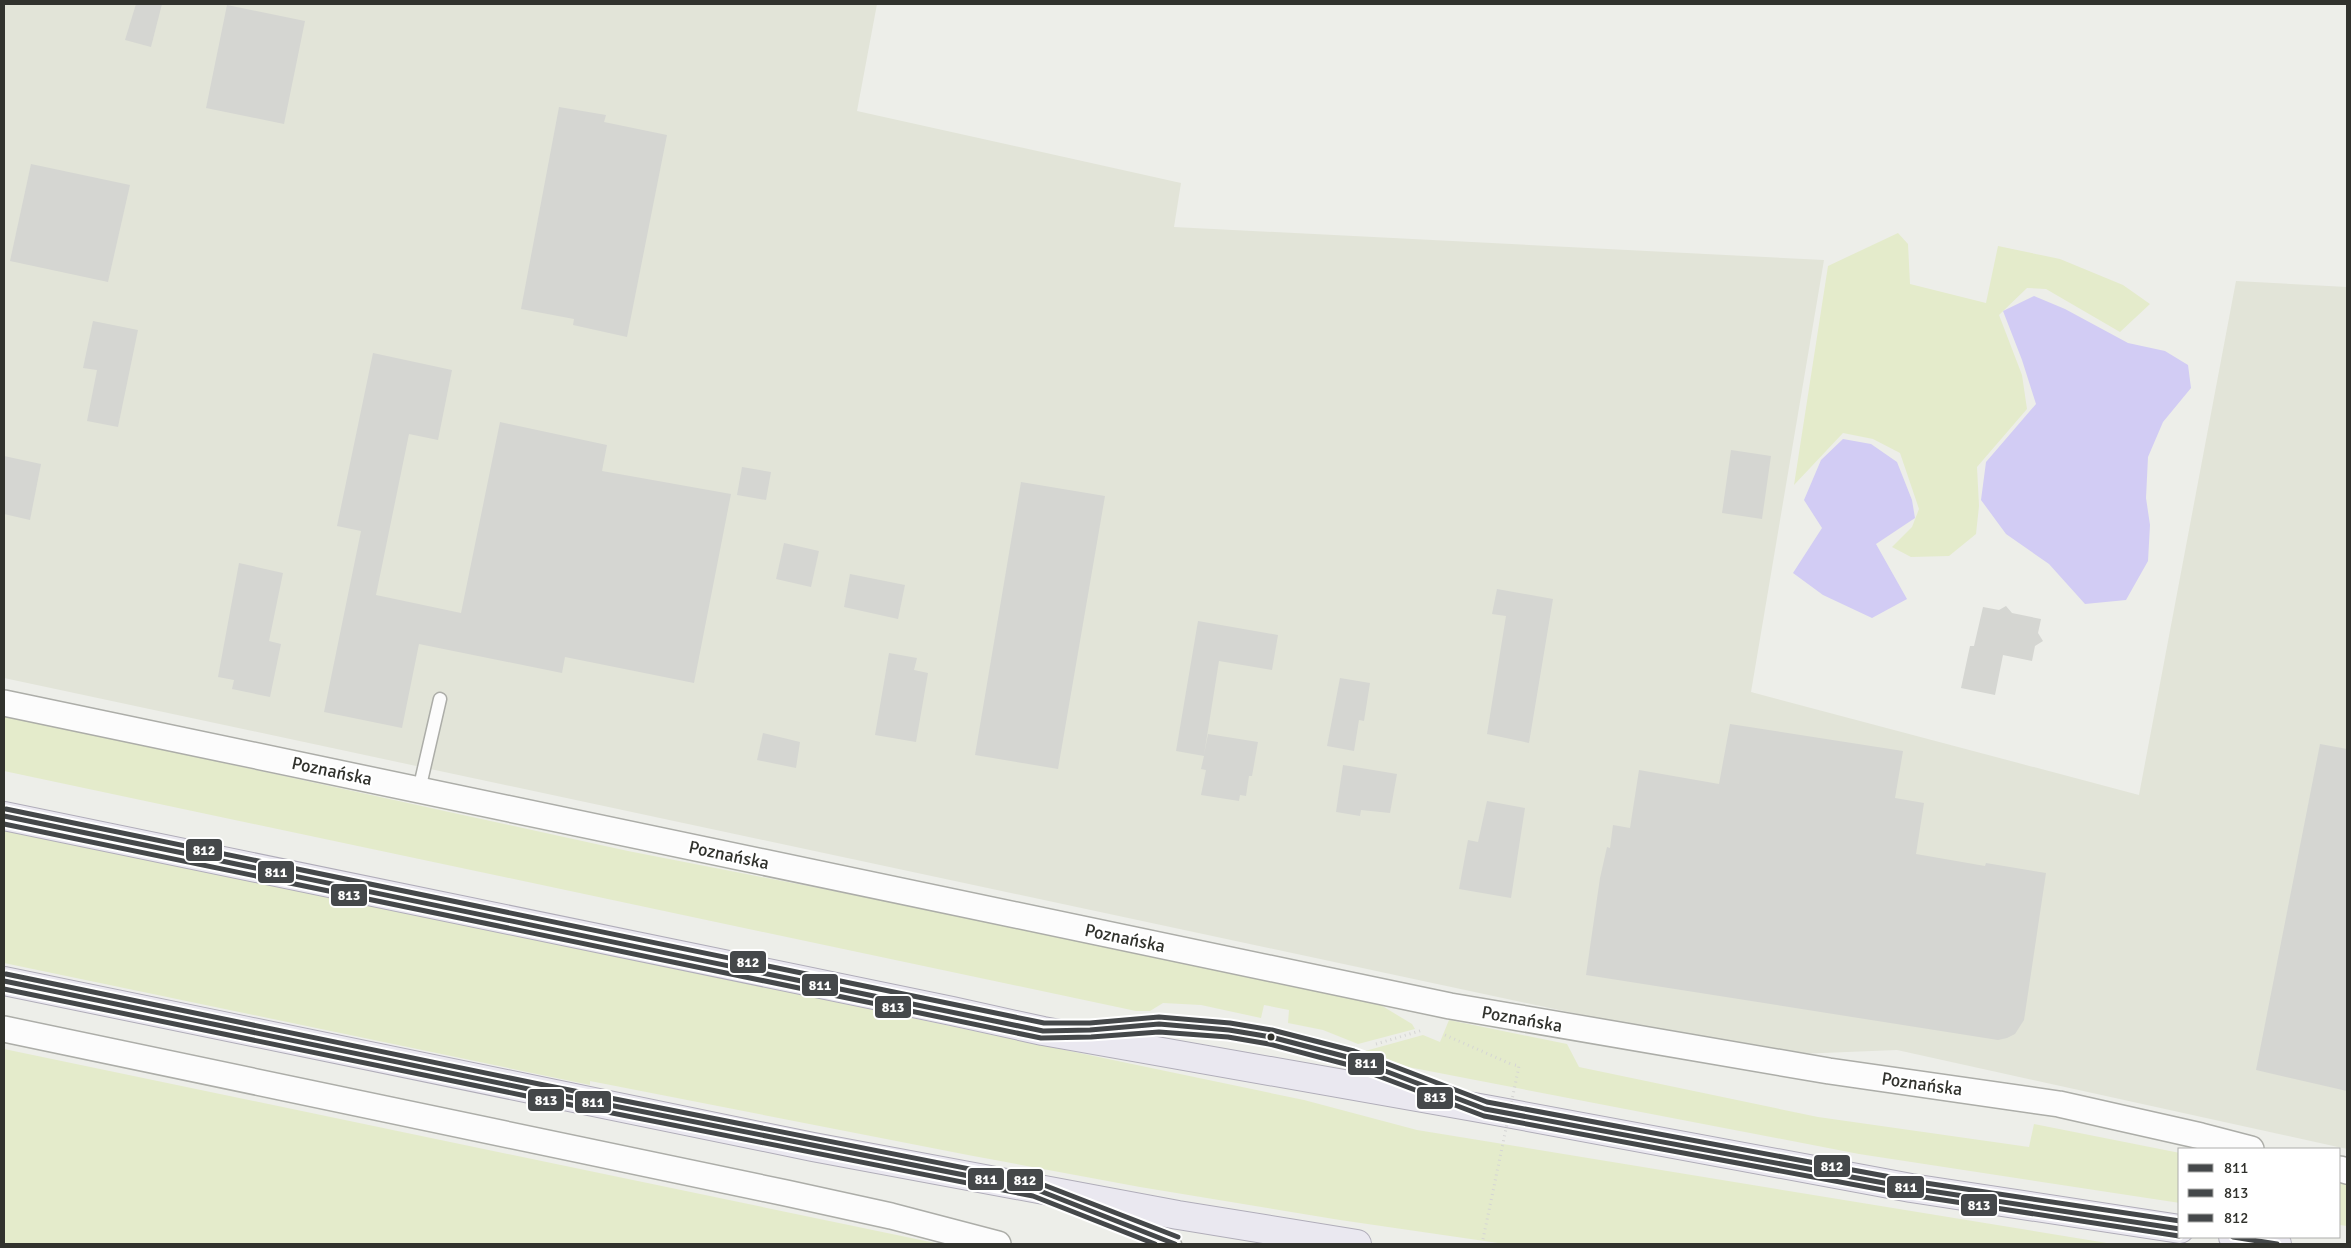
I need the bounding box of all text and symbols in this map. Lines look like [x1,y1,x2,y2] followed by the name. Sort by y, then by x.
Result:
[290,752,374,790] street label: Poznańska
[687,836,771,874] street label: Poznańska
[185,838,223,862] line badge: 812
[193,842,215,859] text: 812
[257,860,295,884] line badge: 811
[265,864,288,881] text: 811
[330,883,368,907] line badge: 813
[338,887,360,904] text: 813
[1083,919,1167,957] street label: Poznańska
[729,950,767,974] line badge: 812
[737,954,759,971] text: 812
[801,973,839,997] line badge: 811
[809,977,832,994] text: 811
[874,995,912,1019] line badge: 813
[882,999,904,1016] text: 813
[1480,1001,1564,1037] street label: Poznańska
[1266,1032,1276,1042] unlabelled marker
[1347,1052,1385,1076] line badge: 811
[1355,1055,1378,1072] text: 811
[1880,1067,1964,1101] street label: Poznańska
[1416,1086,1454,1110] line badge: 813
[527,1088,565,1112] line badge: 813
[1424,1089,1446,1106] text: 813
[574,1090,612,1114] line badge: 811
[535,1092,557,1109] text: 813
[582,1094,605,1111] text: 811
[2178,1148,2341,1238] legend
[1813,1154,1851,1178] line badge: 812
[1821,1158,1843,1175] text: 812
[2224,1159,2248,1177] text: 811
[967,1167,1005,1191] line badge: 811
[1006,1168,1044,1192] line badge: 812
[975,1171,998,1188] text: 811
[1014,1172,1036,1189] text: 812
[1886,1175,1925,1199] line badge: 811
[1895,1179,1918,1196] text: 811
[2224,1184,2248,1202] text: 813
[1960,1193,1998,1217] line badge: 813
[1968,1197,1990,1214] text: 813
[2224,1209,2248,1227] text: 812

